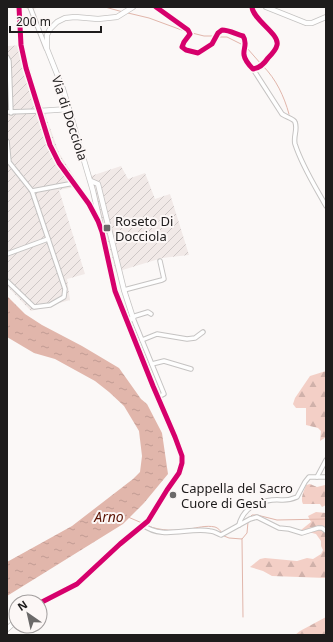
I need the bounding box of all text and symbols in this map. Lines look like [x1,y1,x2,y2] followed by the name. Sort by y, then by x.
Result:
[10,8,101,34] scale bar
[16,13,51,30] text: 200 m
[48,73,92,163] street label: Via di Docciola
[115,212,173,245] place label: Roseto Di Docciola
[102,223,112,233] marker: Roseto Di Docciola
[181,479,293,512] place label: Cappella del Sacro Cuore di Gesù
[168,490,178,500] marker: Cappella del Sacro Cuore di Gesù
[93,507,124,526] water label: Arno
[8,594,48,634] north arrow
[14,597,30,614] text: N

